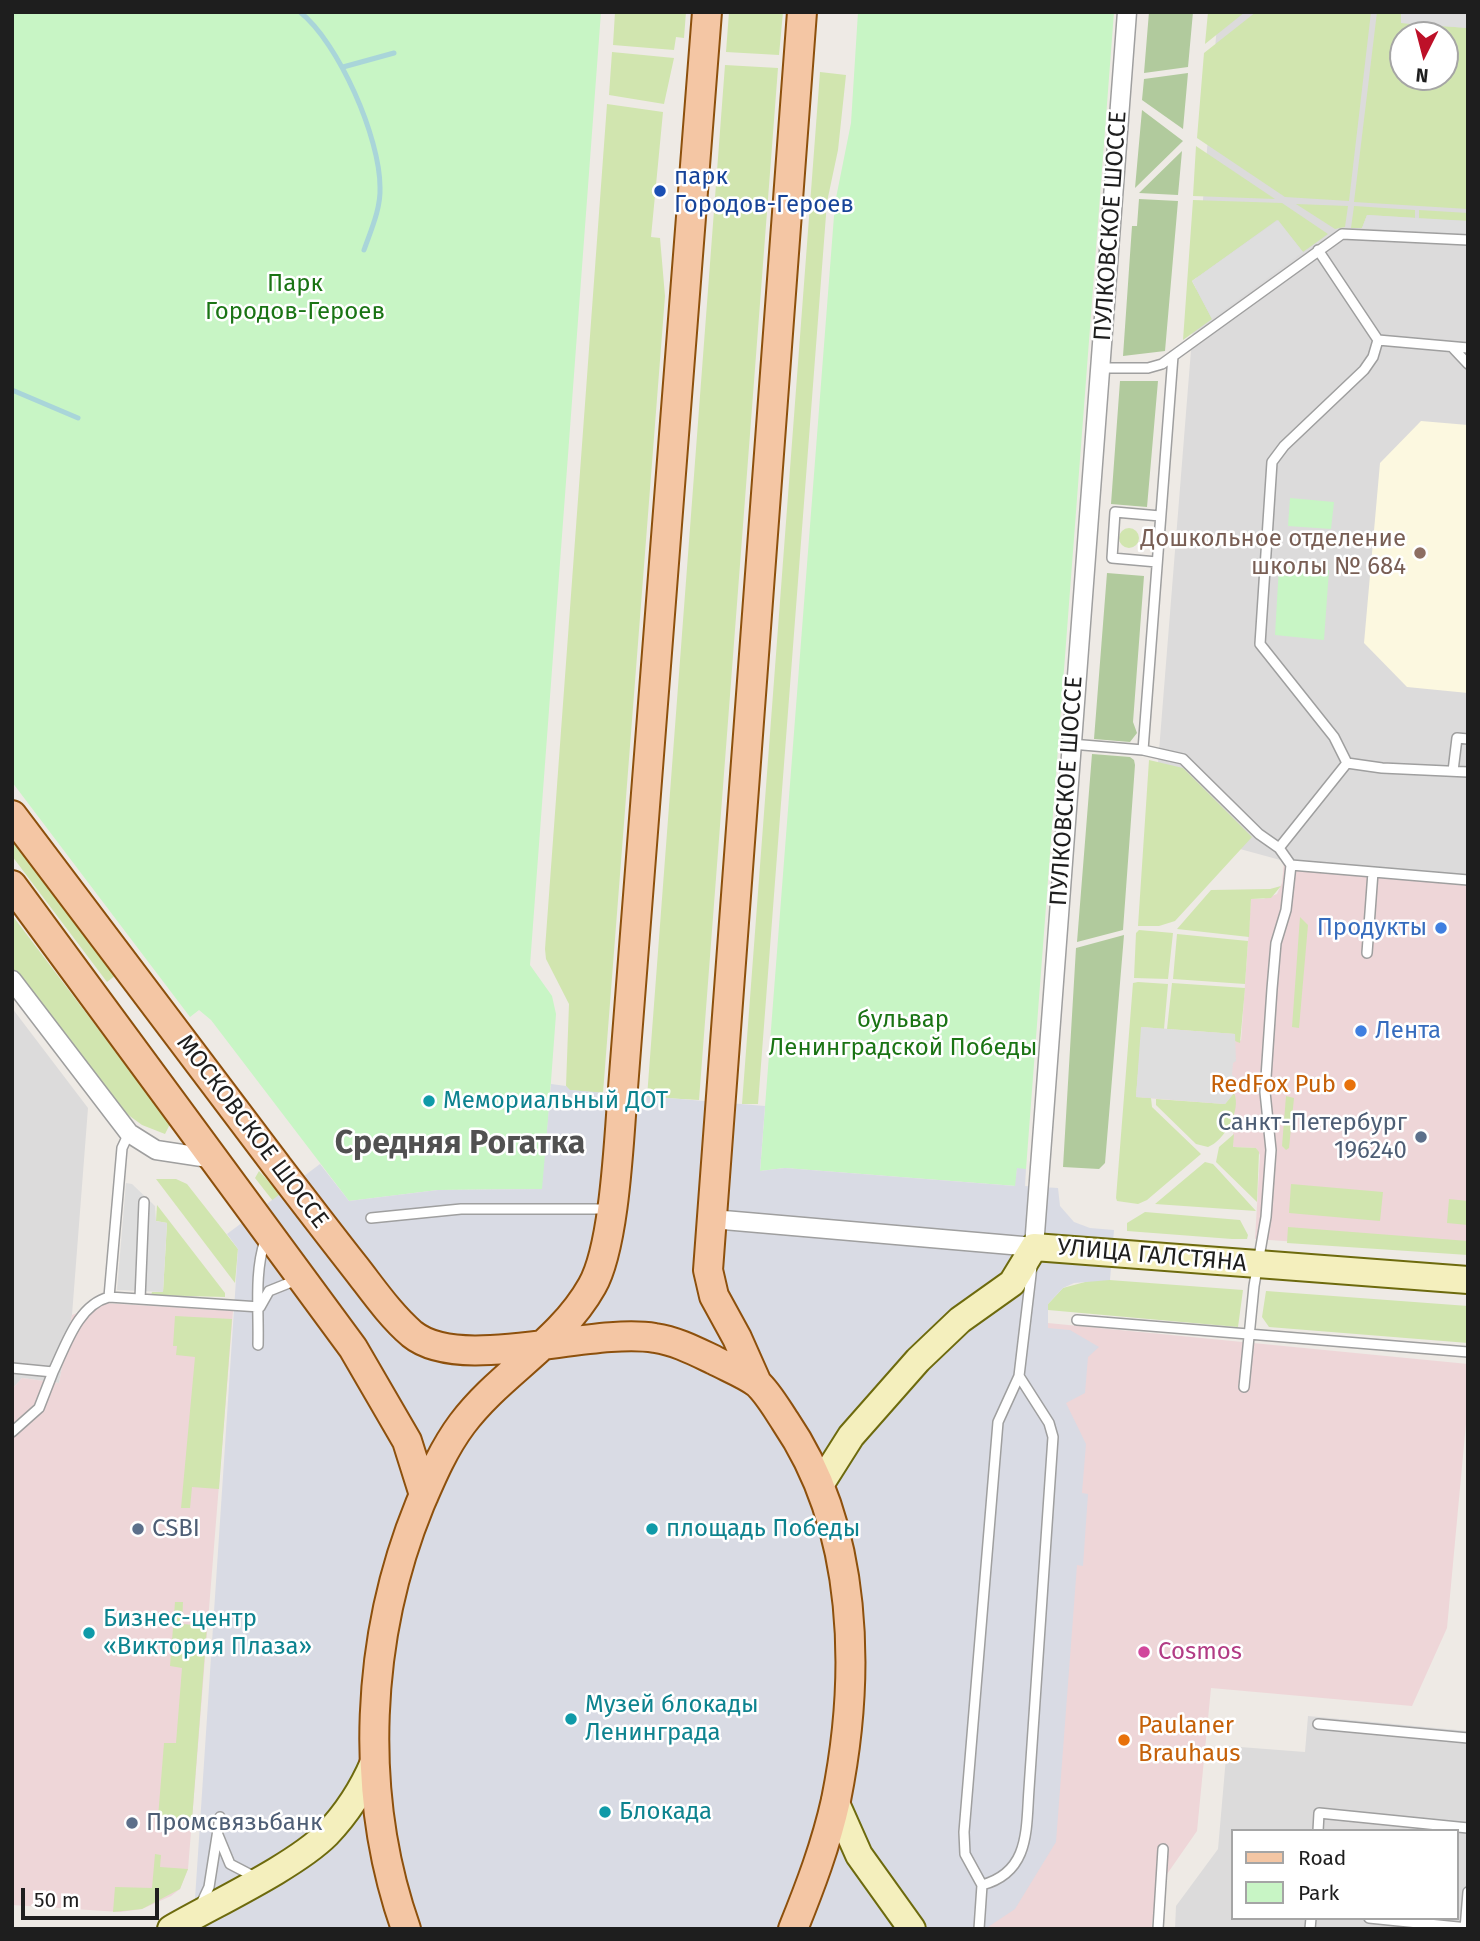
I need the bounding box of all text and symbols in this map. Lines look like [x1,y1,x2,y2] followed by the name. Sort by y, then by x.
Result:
[1389,21,1459,91] north arrow
[1414,63,1429,87] text: N
[1089,110,1133,342] street label: ПУЛКОВСКОЕ ШОССЕ
[674,163,854,219] place label: парк Городов-Героев
[652,183,668,199] marker: парк Городов-Героев
[205,270,385,326] park label: Парк Городов-Героев
[1140,525,1406,581] place label: Дошкольное отделение школы № 684
[1412,545,1428,561] marker: Дошкольное отделение школы № 684
[1045,675,1089,907] street label: ПУЛКОВСКОЕ ШОССЕ
[1317,914,1427,942] place label: Продукты
[1433,920,1449,936] marker: Продукты
[769,1006,1037,1062] park label: бульвар Ленинградской Победы
[1375,1017,1441,1045] place label: Лента
[1353,1023,1369,1039] marker: Лента
[170,1030,334,1234] street label: МОСКОВСКОЕ ШОССЕ
[1210,1071,1336,1099] place label: RedFox Pub
[1342,1077,1358,1093] marker: RedFox Pub
[443,1087,668,1115] place label: Мемориальный ДОТ
[421,1093,437,1109] marker: Мемориальный ДОТ
[1218,1109,1407,1165] place label: Санкт-Петербург 196240
[335,1125,585,1163] district label: Средняя Рогатка
[1413,1129,1429,1145] marker: Санкт-Петербург 196240
[1056,1233,1248,1279] street label: УЛИЦА ГАЛСТЯНА
[152,1515,200,1543] place label: CSBI
[666,1515,860,1543] place label: площадь Победы
[130,1521,146,1537] marker: CSBI
[644,1521,660,1537] marker: площадь Победы
[103,1605,312,1661] place label: Бизнес-центр «Виктория Плаза»
[81,1625,97,1641] marker: Бизнес-центр «Виктория Плаза»
[1158,1638,1242,1666] place label: Cosmos
[1136,1644,1152,1660] marker: Cosmos
[585,1691,759,1747] place label: Музей блокады Ленинграда
[563,1711,579,1727] marker: Музей блокады Ленинграда
[1138,1712,1240,1768] place label: Paulaner Brauhaus
[1116,1732,1132,1748] marker: Paulaner Brauhaus
[619,1798,712,1826] place label: Блокада
[597,1804,613,1820] marker: Блокада
[146,1809,323,1837] place label: Промсвязьбанк
[124,1815,140,1831] marker: Промсвязьбанк
[1232,1829,1459,1920] legend
[1298,1845,1346,1871] text: Road
[24,1874,163,1918] scale bar
[1298,1880,1339,1906] text: Park
[34,1887,80,1913] text: 50 m

